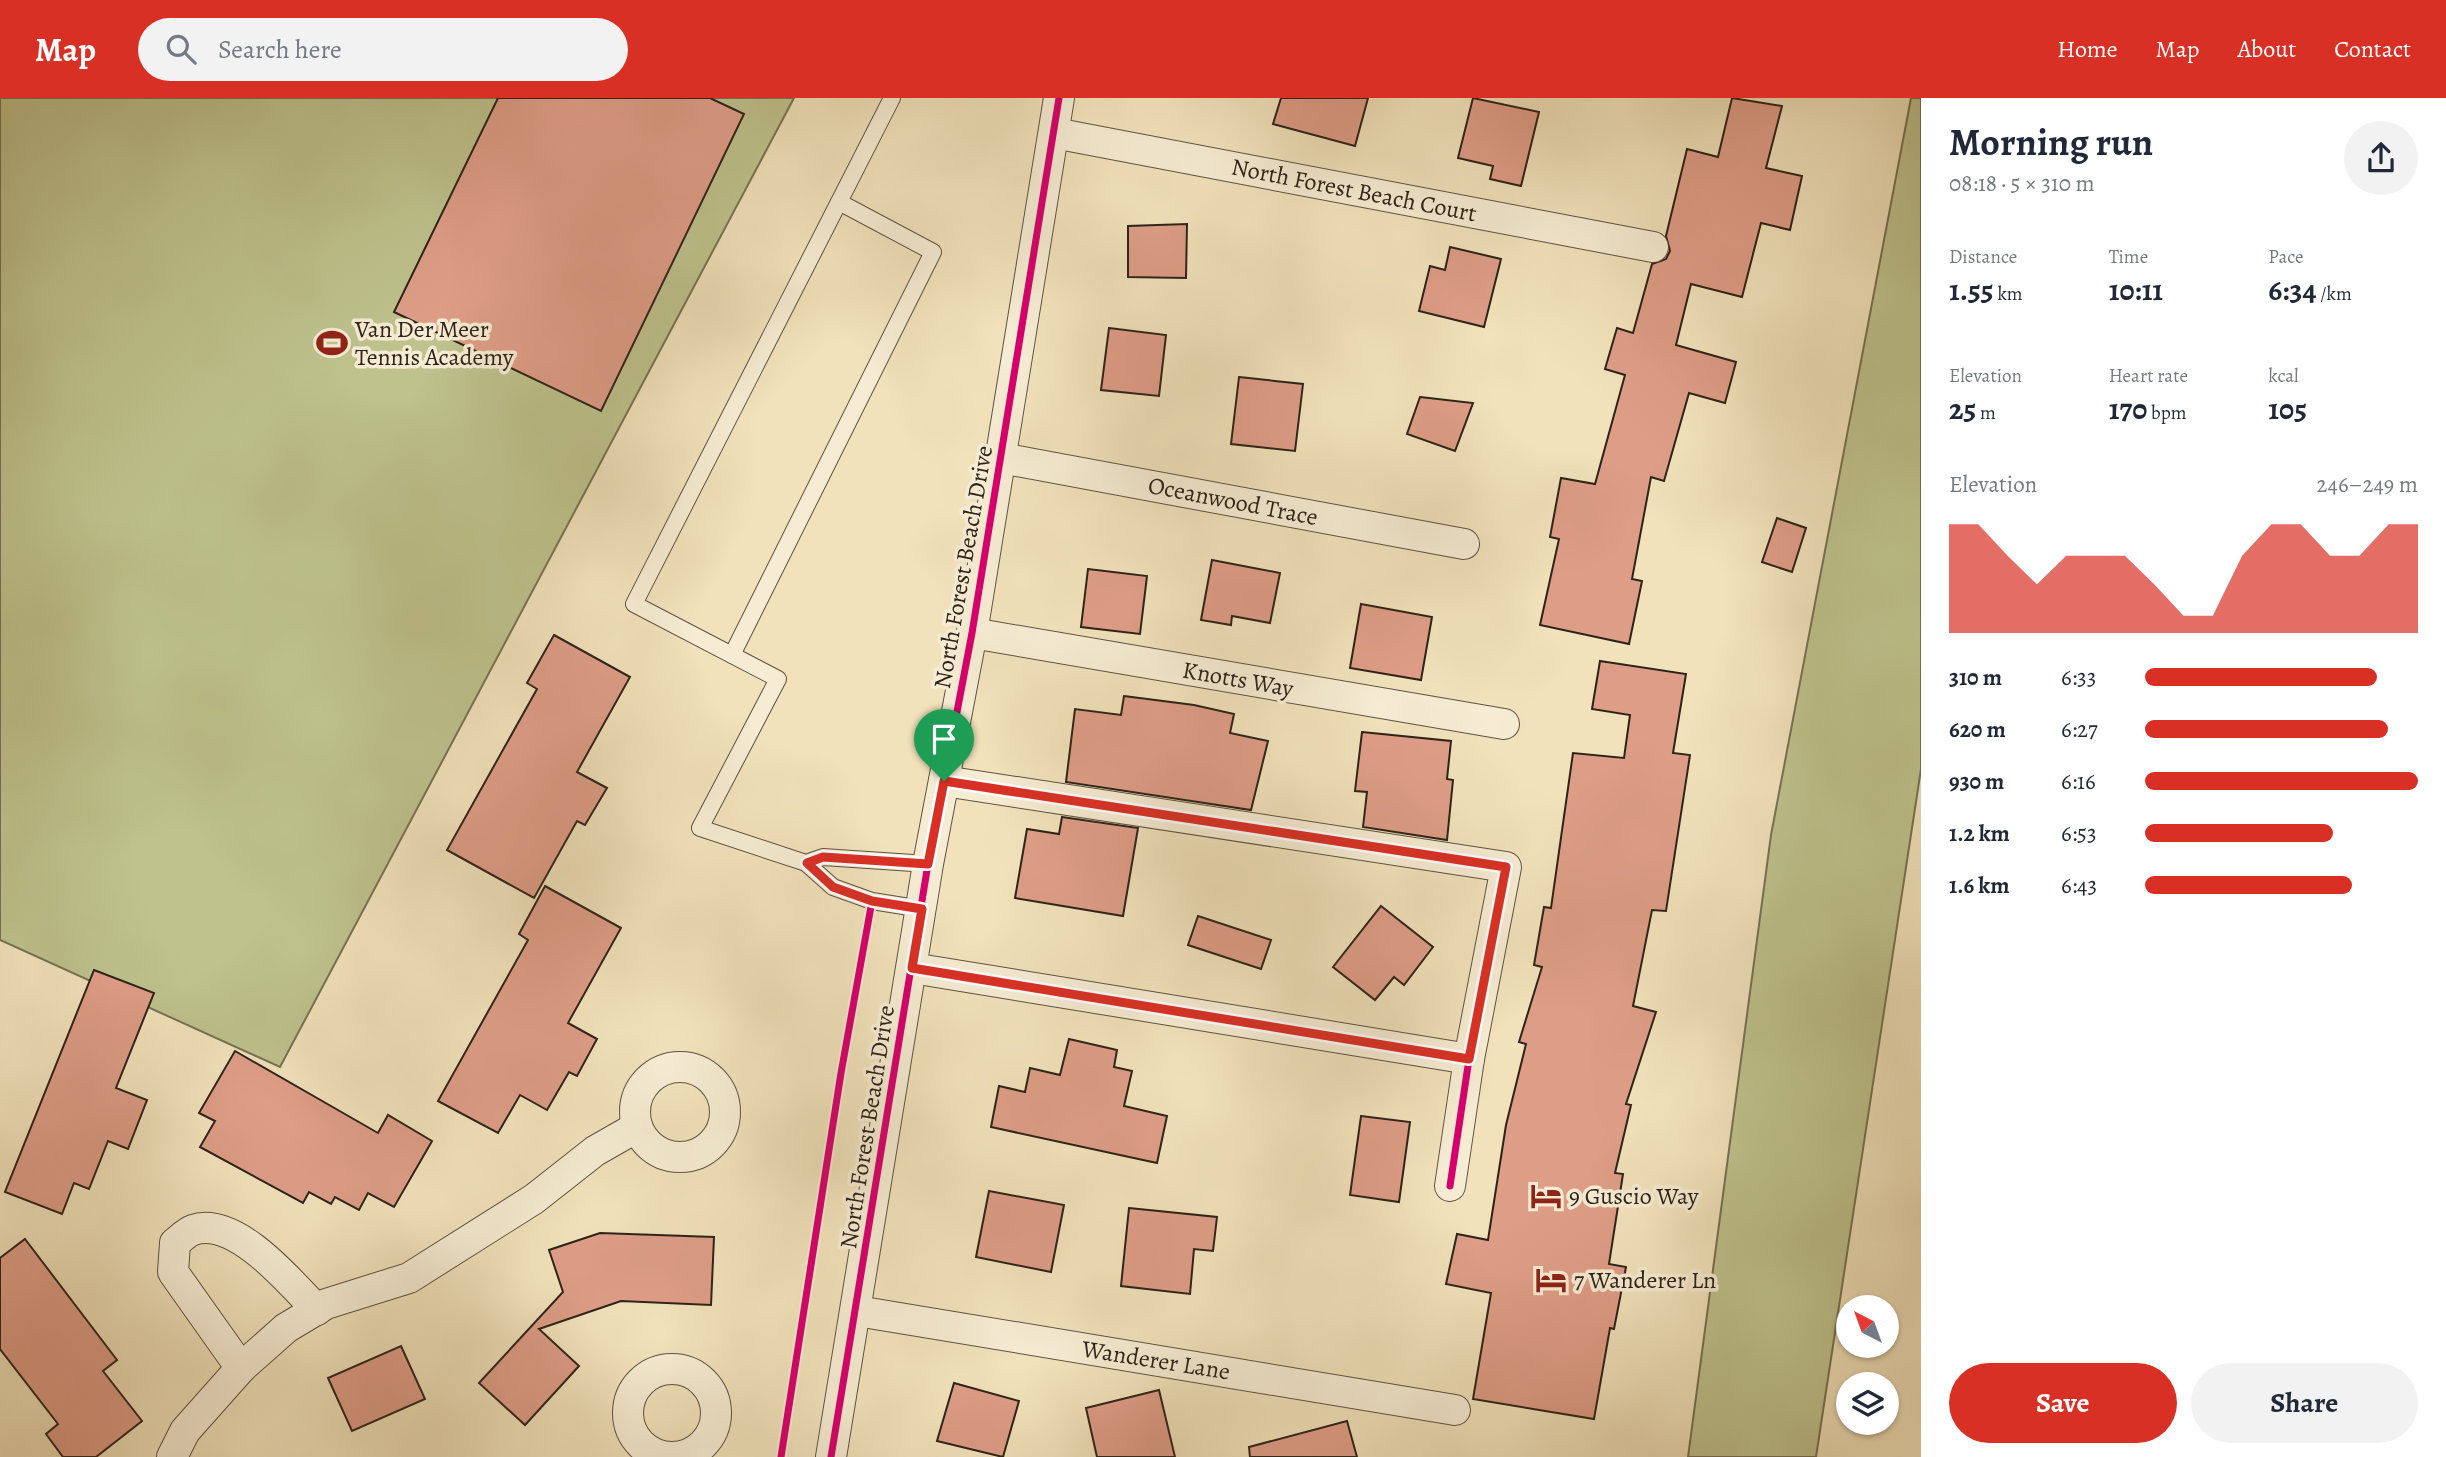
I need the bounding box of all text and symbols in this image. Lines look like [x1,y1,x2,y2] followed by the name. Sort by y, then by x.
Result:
[138,18,628,81] search box
[35,27,96,72] text: Map
[162,30,200,68] icon: search
[218,32,342,67] text: Search here
[2057,33,2118,65] text: Home
[2156,33,2200,65] text: Map
[2238,33,2296,65] text: About
[2334,33,2411,65] text: Contact
[1949,116,2153,168] text: Morning run
[2344,121,2418,195] button: share
[1229,151,1479,229] street label: North Forest Beach Court
[1949,168,2095,199] text: 08:18 · 5 × 310 m
[1949,244,2017,270] text: Distance
[2109,244,2148,270] text: Time
[2268,244,2304,270] text: Pace
[1949,270,1994,310] text: 1.55
[2109,270,2163,310] text: 10:11
[2268,270,2316,310] text: 6:34
[1994,281,2023,307] text: km
[2316,281,2352,307] text: /km
[354,313,514,373] place label: Van Der Meer Tennis Academy
[315,326,349,360] sports icon: Van Der Meer Tennis Academy
[1949,363,2022,389] text: Elevation
[2109,363,2188,389] text: Heart rate
[2268,363,2299,389] text: kcal
[1949,389,1976,429] text: 25
[2109,389,2147,429] text: 170
[2268,389,2307,429] text: 105
[1976,400,1996,426] text: m
[2147,400,2187,426] text: bpm
[926,443,1000,691] street label: North Forest Beach Drive
[1145,469,1321,533] street label: Oceanwood Trace
[1949,469,2037,500] text: Elevation
[2317,469,2418,500] text: 246–249 m
[1180,653,1296,705] street label: Knotts Way
[1949,662,2002,693] text: 310 m
[2061,662,2096,693] text: 6:33
[914,709,974,781] pin
[1949,714,2006,745] text: 620 m
[2061,714,2098,745] text: 6:27
[925,720,963,758] icon: arrive
[1949,766,2004,797] text: 930 m
[2061,766,2096,797] text: 6:16
[1949,818,2010,849] text: 1.2 km
[2061,818,2097,849] text: 6:53
[1949,870,2009,901] text: 1.6 km
[2061,870,2097,901] text: 6:43
[832,1003,902,1251] street label: North Forest Beach Drive
[1529,1179,1563,1213] hotel icon: 9 Guscio Way
[1569,1180,1699,1212] place label: 9 Guscio Way
[1534,1263,1568,1297] hotel icon: 7 Wanderer Ln
[1574,1264,1716,1296] place label: 7 Wanderer Ln
[1836,1295,1899,1358] north arrow
[1836,1295,1899,1435] map controls
[1079,1332,1232,1387] street label: Wanderer Lane
[1949,1363,2177,1443] button: Save
[2191,1363,2418,1443] button: Share
[1836,1372,1899,1435] button: layers

